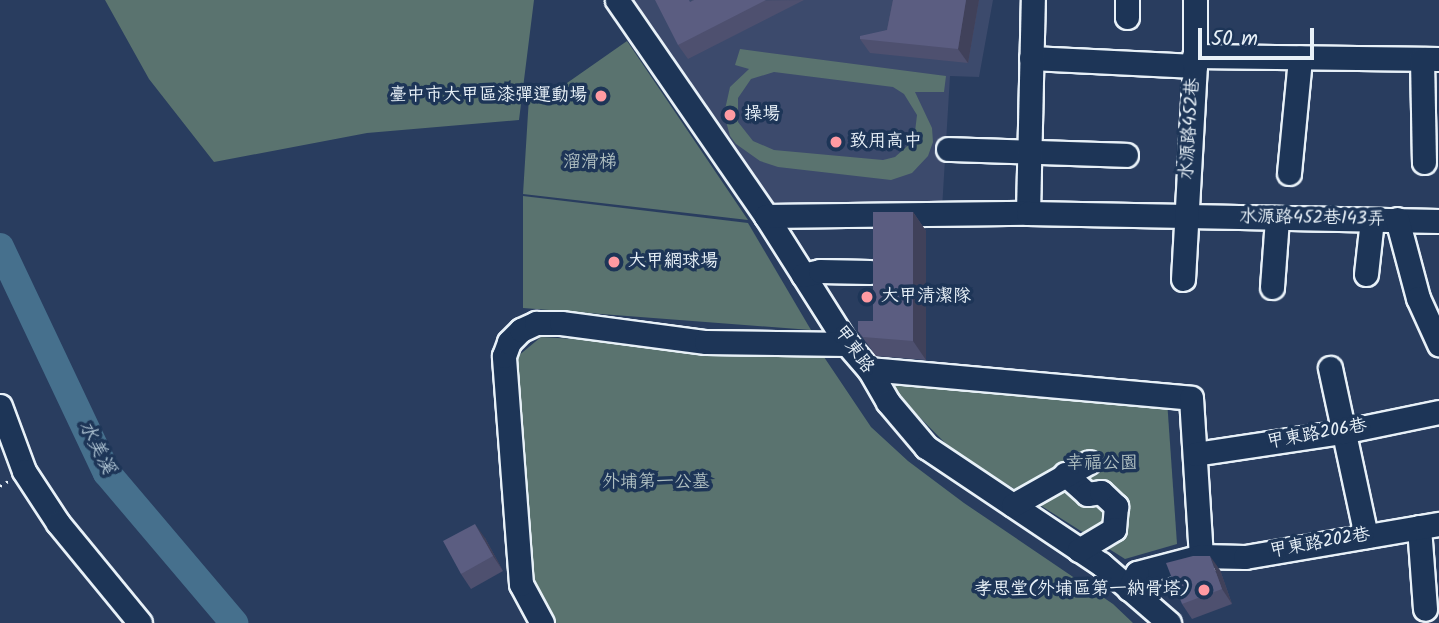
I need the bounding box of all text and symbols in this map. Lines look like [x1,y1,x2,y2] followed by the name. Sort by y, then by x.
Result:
[1201,14,1316,58] scale bar
[1211,23,1258,56] text: 50 m
[1177,77,1205,181] street label: 水源路452巷
[389,85,587,107] place label: 臺中市大甲區漆彈運動場
[593,88,609,104] marker: 臺中市大甲區漆彈運動場
[744,104,780,126] place label: 操場
[722,107,738,123] marker: 操場
[850,131,922,153] place label: 致用高中
[828,134,844,150] marker: 致用高中
[563,152,617,174] park label: 溜滑梯
[1239,207,1385,231] street label: 水源路452巷143弄
[628,251,718,273] place label: 大甲網球場
[606,254,622,270] marker: 大甲網球場
[881,286,971,308] place label: 大甲清潔隊
[859,289,875,305] marker: 大甲清潔隊
[828,322,878,378] street label: 甲東路
[1265,416,1369,454] street label: 甲東路206巷
[73,417,119,479] water label: 水美溪
[1066,453,1138,475] park label: 幸福公園
[602,472,710,494] park label: 外埔第一公墓
[1268,525,1372,563] street label: 甲東路202巷
[974,579,1190,601] place label: 孝思堂(外埔區第一納骨塔)
[1196,582,1212,598] marker: 孝思堂(外埔區第一納骨塔)

